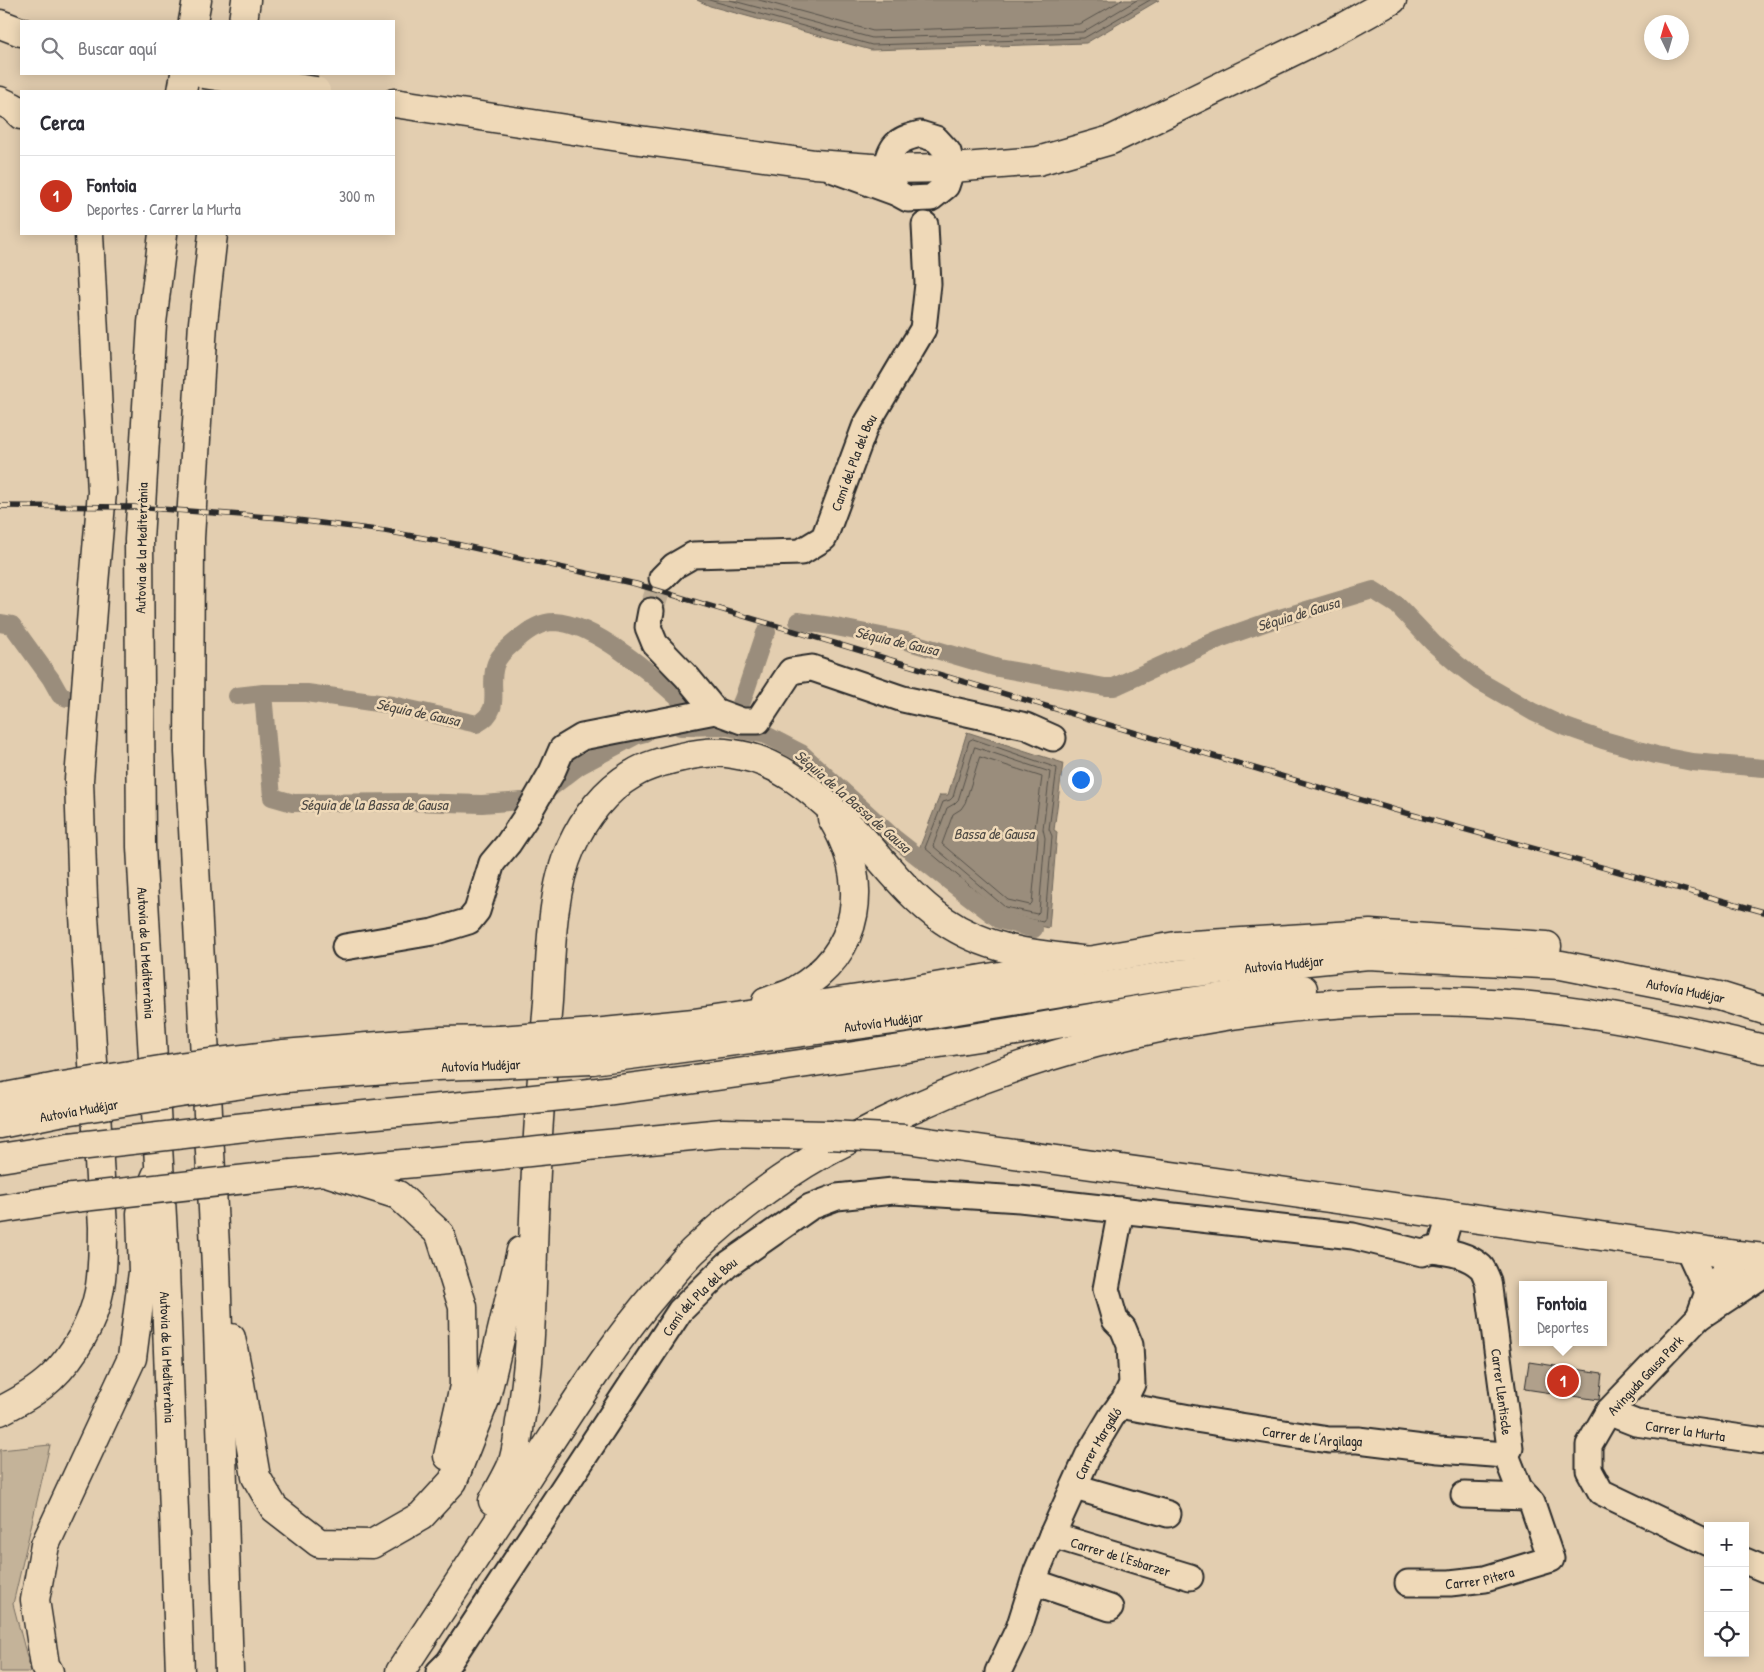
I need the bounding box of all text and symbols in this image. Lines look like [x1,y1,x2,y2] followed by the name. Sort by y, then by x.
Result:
[1644,15,1689,60] north arrow
[20,20,395,75] search box
[38,34,66,62] icon: search
[78,35,157,61] text: Buscar aquí
[40,108,84,137] text: Cerca
[87,172,136,198] text: Fontoia
[53,185,59,207] text: 1
[339,185,375,207] text: 300 m
[87,198,241,220] text: Deportes · Carrer la Murta
[825,410,881,513] street label: Camí del Pla del Bou
[130,482,152,614] street label: Autovia de la Mediterrània
[1255,591,1343,636] water label: Séquia de Gausa
[853,621,943,661] water label: Séquia de Gausa
[374,693,464,731] water label: Séquia de Gausa
[790,745,917,859] water label: Séquia de la Bassa de Gausa
[1068,767,1094,793] your location
[300,794,450,815] water label: Séquia de la Bassa de Gausa
[954,823,1036,844] water label: Bassa de Gausa
[134,887,160,1019] street label: Autovia de la Mediterrània
[1244,950,1325,977] street label: Autovía Mudéjar
[1645,973,1728,1007] street label: Autovía Mudéjar
[843,1006,925,1036] street label: Autovía Mudéjar
[441,1054,522,1077] street label: Autovía Mudéjar
[38,1094,121,1127] street label: Autovía Mudéjar
[657,1252,740,1339] street label: Camí del Pla del Bou
[1519,1281,1607,1346] popup
[1537,1290,1587,1316] text: Fontoia
[156,1291,180,1424] street label: Autovia de la Mediterrània
[1537,1316,1589,1338] text: Deportes
[1603,1331,1688,1420] street label: Avinguda Gausa Park
[1487,1347,1518,1436] street label: Carrer Llentiscle
[1547,1362,1579,1400] pin: 1
[1069,1402,1125,1482] street label: Carrer Margalló
[1644,1415,1727,1445] street label: Carrer la Murta
[1261,1420,1364,1451] street label: Carrer de l'Argilaga
[1704,1522,1749,1657] map controls
[1704,1522,1749,1567] button: +
[1069,1532,1174,1580] street label: Carrer de l'Esbarzer
[1445,1561,1516,1593] street label: Carrer Pitera
[1704,1567,1749,1612] button: −
[1704,1612,1749,1657] button: locate

